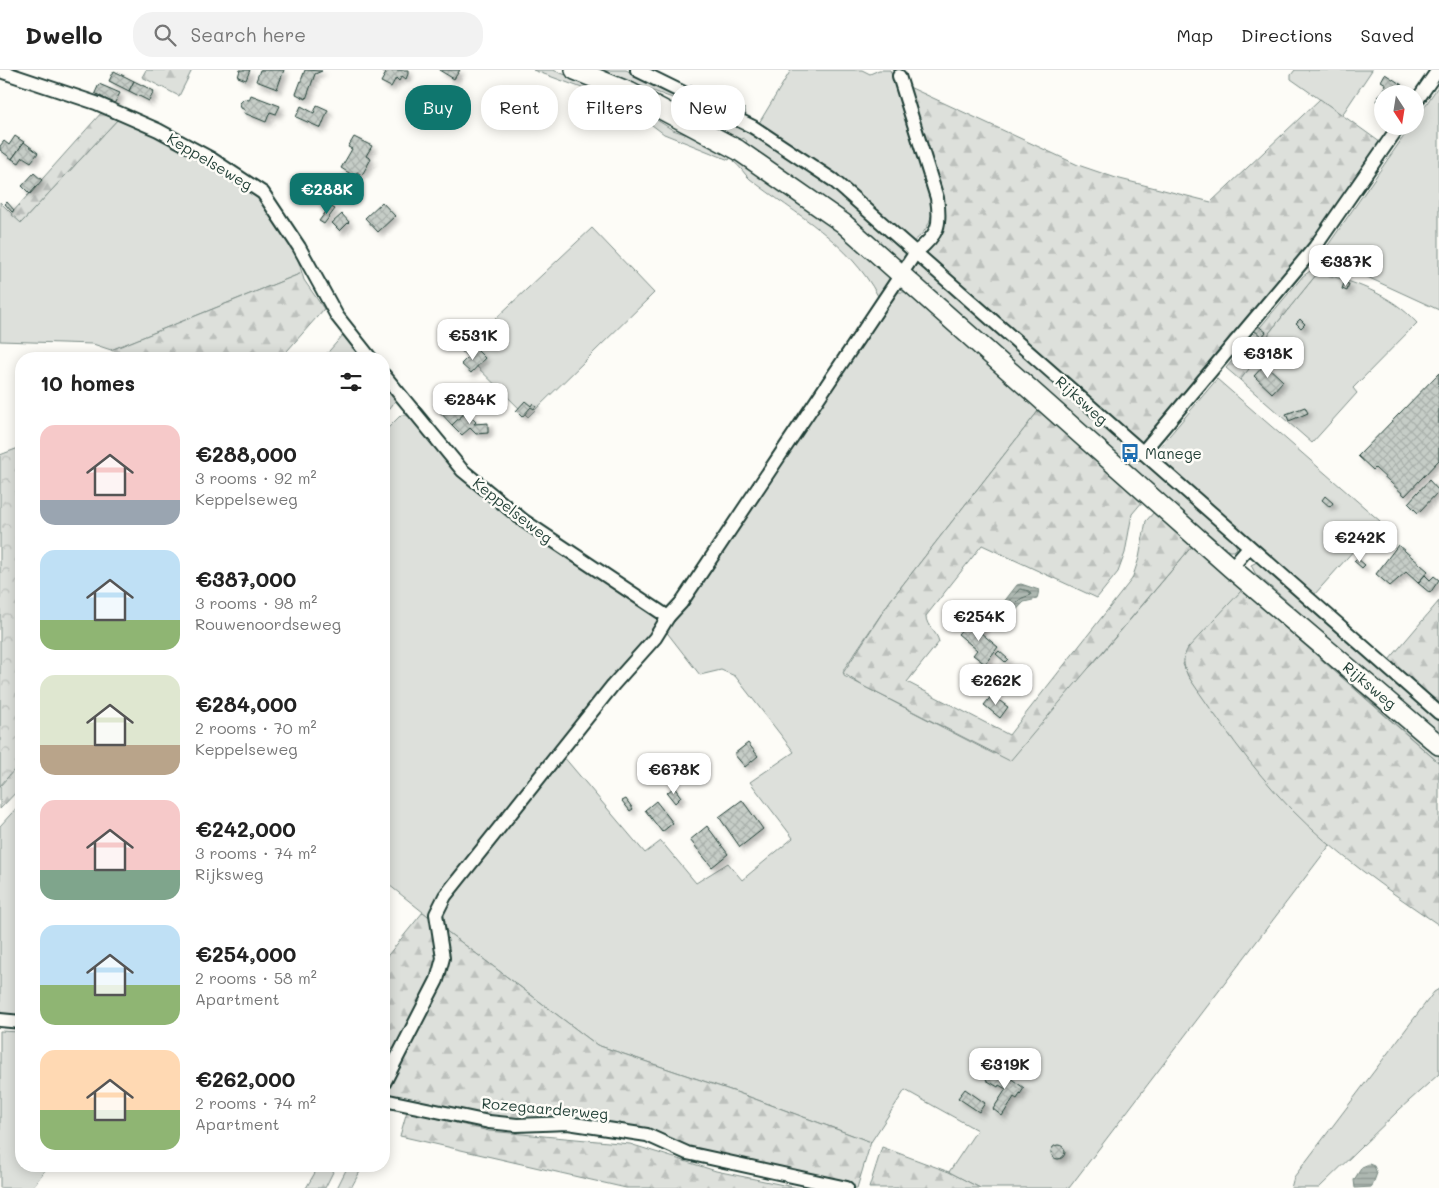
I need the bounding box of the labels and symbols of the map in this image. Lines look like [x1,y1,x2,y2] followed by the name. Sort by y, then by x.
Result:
[1374,85,1424,135] north arrow
[164,128,257,194] street label: Keppelseweg
[292,172,362,215] pin: €288K
[1311,244,1381,287] pin: €387K
[438,318,508,361] pin: €531K
[1233,336,1303,379] pin: €318K
[1051,371,1113,429] street label: Rijksweg
[435,382,505,425] pin: €284K
[1119,442,1141,464] bus stop icon: Manege
[1145,443,1202,463] place label: Manege
[469,473,557,548] street label: Keppelseweg
[1325,520,1395,563] pin: €242K
[944,600,1014,642] pin: €254K
[1339,657,1401,713] street label: Rijksweg
[961,664,1031,706] pin: €262K
[639,752,709,795] pin: €678K
[970,1048,1040,1090] pin: €319K
[481,1093,609,1124] street label: Rozegaarderweg

